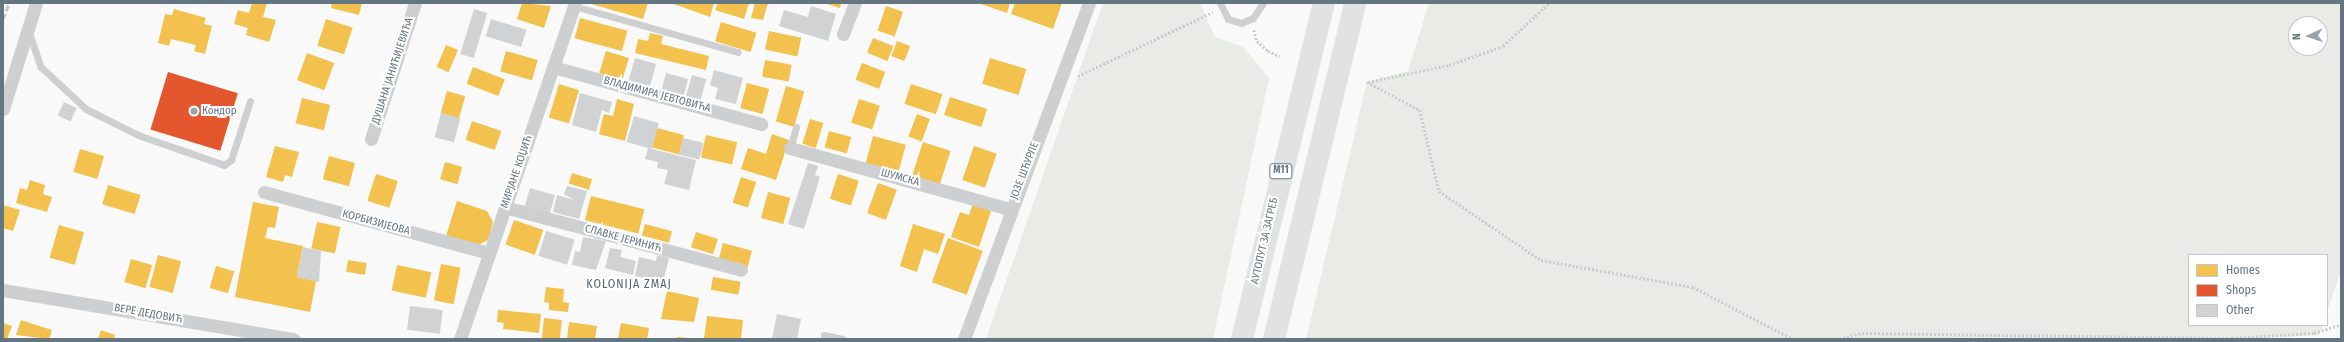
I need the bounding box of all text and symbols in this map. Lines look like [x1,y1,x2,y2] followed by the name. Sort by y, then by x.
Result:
[370,16,416,126] street label: ДУШАНА ЈАНИЋИЈЕВИЋА
[2288,16,2328,56] north arrow
[2290,33,2303,40] text: N
[602,74,712,116] street label: ВЛАДИМИРА ЈЕВТОВИЋА
[202,104,237,118] place label: Кондор
[189,106,199,116] marker: Кондор
[498,134,536,210] street label: МИРЈАНЕ КОЏИЋ
[1008,140,1042,202] street label: ЈОЗЕ ШЋУРЛЕ
[1269,163,1293,179] road number: M11
[879,167,921,189] street label: ШУМСКА
[1249,196,1281,286] street label: АУТОПУТ ЗА ЗАГРЕБ
[341,208,411,238] street label: КОРБИЗИЈЕОВА
[583,222,663,256] street label: СЛАВКЕ ЈЕРИНИЋ
[2188,254,2328,326] legend
[2226,263,2260,277] text: Homes
[586,278,672,292] district label: KOLONIJA ZMAJ
[2226,283,2256,297] text: Shops
[113,302,183,326] street label: ВЕРЕ ДЕДОВИЋ
[2226,303,2254,317] text: Other

